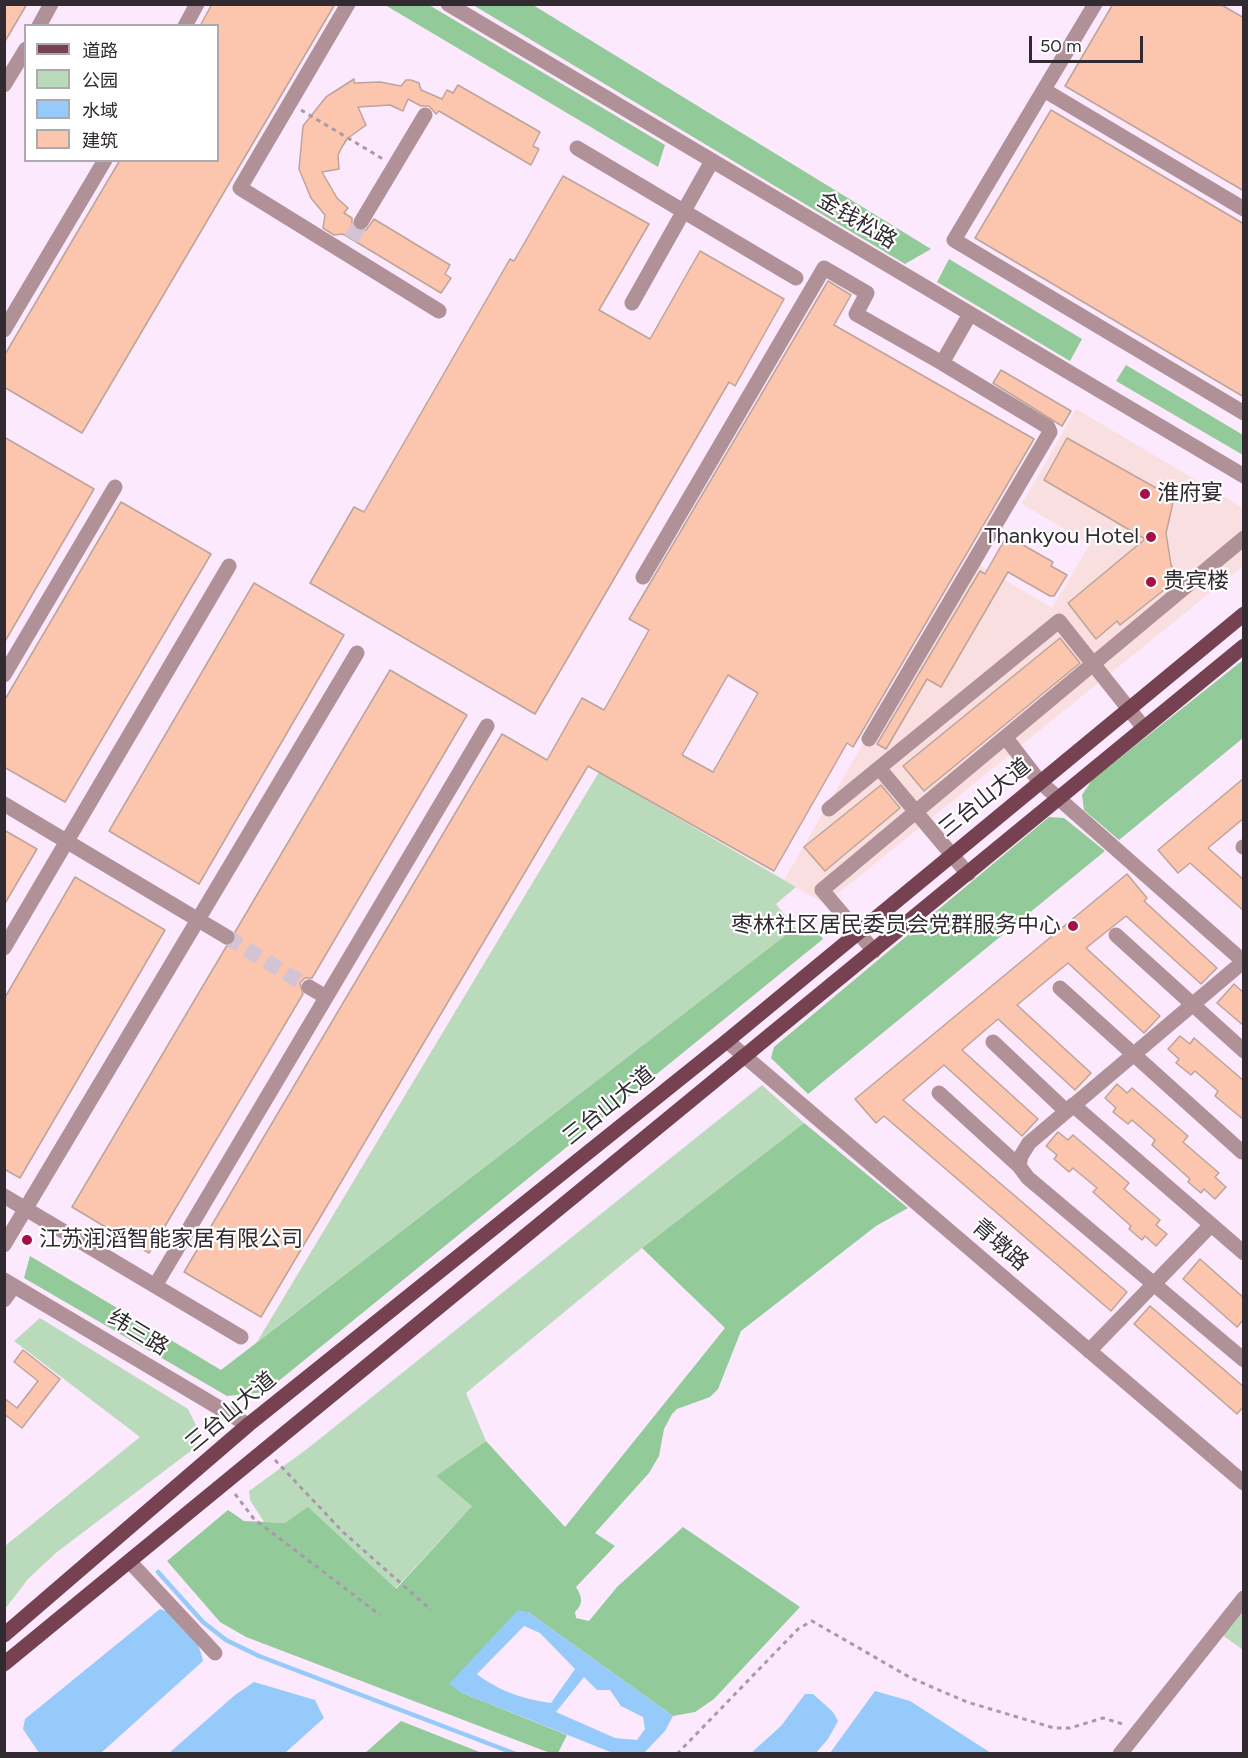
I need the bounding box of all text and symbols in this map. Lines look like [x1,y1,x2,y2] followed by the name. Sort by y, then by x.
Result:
[24,24,219,162] legend
[1032,24,1146,62] scale bar
[1040,35,1082,57] text: 50 m
[82,40,118,62] text: 道路
[82,70,118,92] text: 公园
[82,100,118,122] text: 水域
[82,130,118,152] text: 建筑
[812,187,902,255] street label: 金钱松路
[1157,481,1223,507] place label: 淮府宴
[1138,487,1152,501] marker: 淮府宴
[984,524,1139,550] place label: Thankyou Hotel
[1144,530,1158,544] marker: Thankyou Hotel
[1163,569,1229,595] place label: 贵宾楼
[1144,575,1158,589] marker: 贵宾楼
[934,753,1036,843] street label: 三台山大道
[731,913,1061,939] place label: 枣林社区居民委员会党群服务中心
[1066,919,1080,933] marker: 枣林社区居民委员会党群服务中心
[558,1061,660,1151] street label: 三台山大道
[966,1213,1034,1277] street label: 青墩路
[39,1227,303,1253] place label: 江苏润滔智能家居有限公司
[20,1233,34,1247] marker: 江苏润滔智能家居有限公司
[103,1305,173,1361] street label: 纬三路
[180,1367,282,1457] street label: 三台山大道

